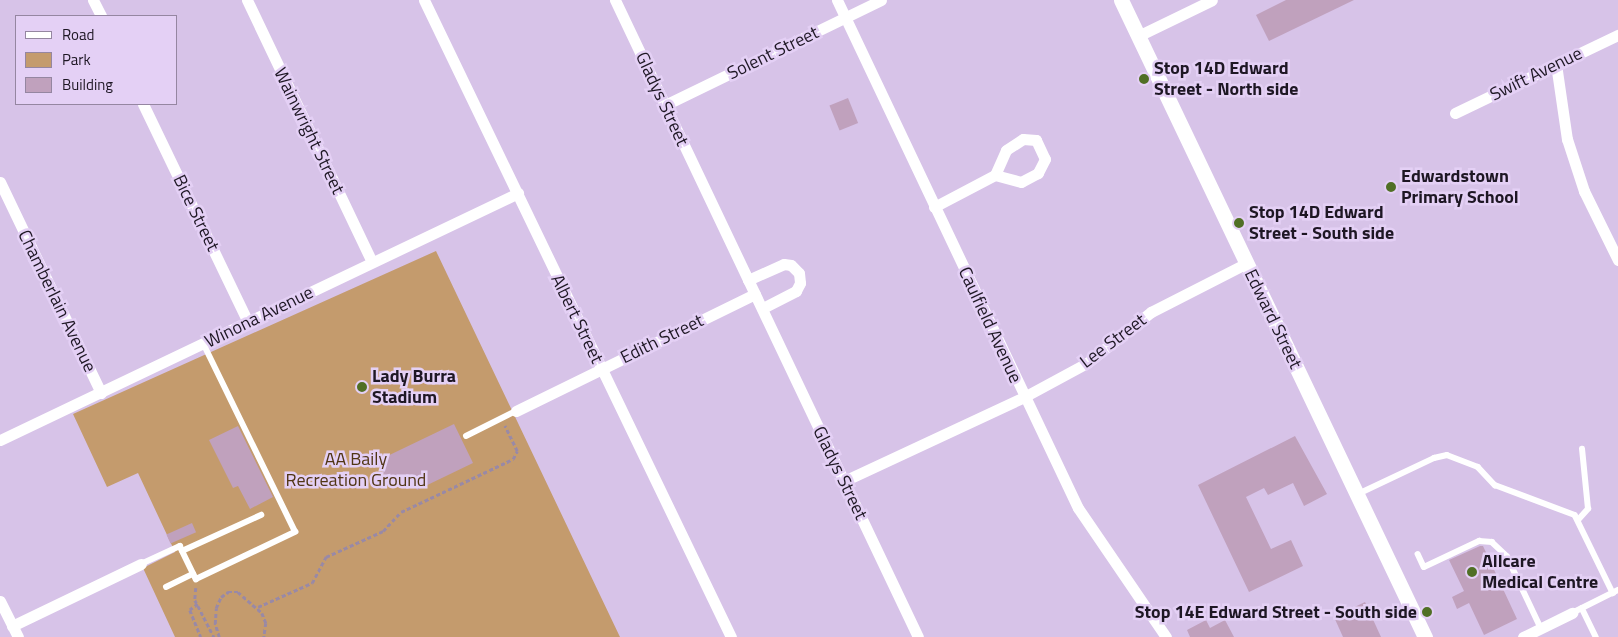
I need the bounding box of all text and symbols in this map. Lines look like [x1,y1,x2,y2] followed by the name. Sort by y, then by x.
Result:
[15,15,178,105] legend
[724,22,822,84] street label: Solent Street
[62,23,94,46] text: Road
[1486,42,1586,106] street label: Swift Avenue
[62,48,91,71] text: Park
[631,49,693,149] street label: Gladys Street
[1154,58,1298,100] place label: Stop 14D Edward Street - North side
[269,64,349,198] street label: Wainwright Street
[62,73,113,96] text: Building
[1138,73,1150,85] marker: Stop 14D Edward Street - North side
[1401,166,1519,208] place label: Edwardstown Primary School
[168,171,224,255] street label: Bice Street
[1385,181,1397,193] marker: Edwardstown Primary School
[1249,202,1394,244] place label: Stop 14D Edward Street - South side
[1233,217,1245,229] marker: Stop 14D Edward Street - South side
[13,226,101,376] street label: Chamberlain Avenue
[954,264,1026,386] street label: Caulfield Avenue
[1240,266,1306,372] street label: Edward Street
[546,271,608,367] street label: Albert Street
[201,281,317,353] street label: Winona Avenue
[1076,309,1150,373] street label: Lee Street
[617,310,707,368] street label: Edith Street
[372,366,456,408] place label: Lady Burra Stadium
[356,381,368,393] marker: Lady Burra Stadium
[808,423,872,523] street label: Gladys Street
[286,449,426,492] park label: AA Baily Recreation Ground
[1482,551,1598,594] place label: Allcare Medical Centre
[1466,566,1478,578] marker: Allcare Medical Centre
[1135,601,1417,623] place label: Stop 14E Edward Street - South side
[1421,606,1433,618] marker: Stop 14E Edward Street - South side

